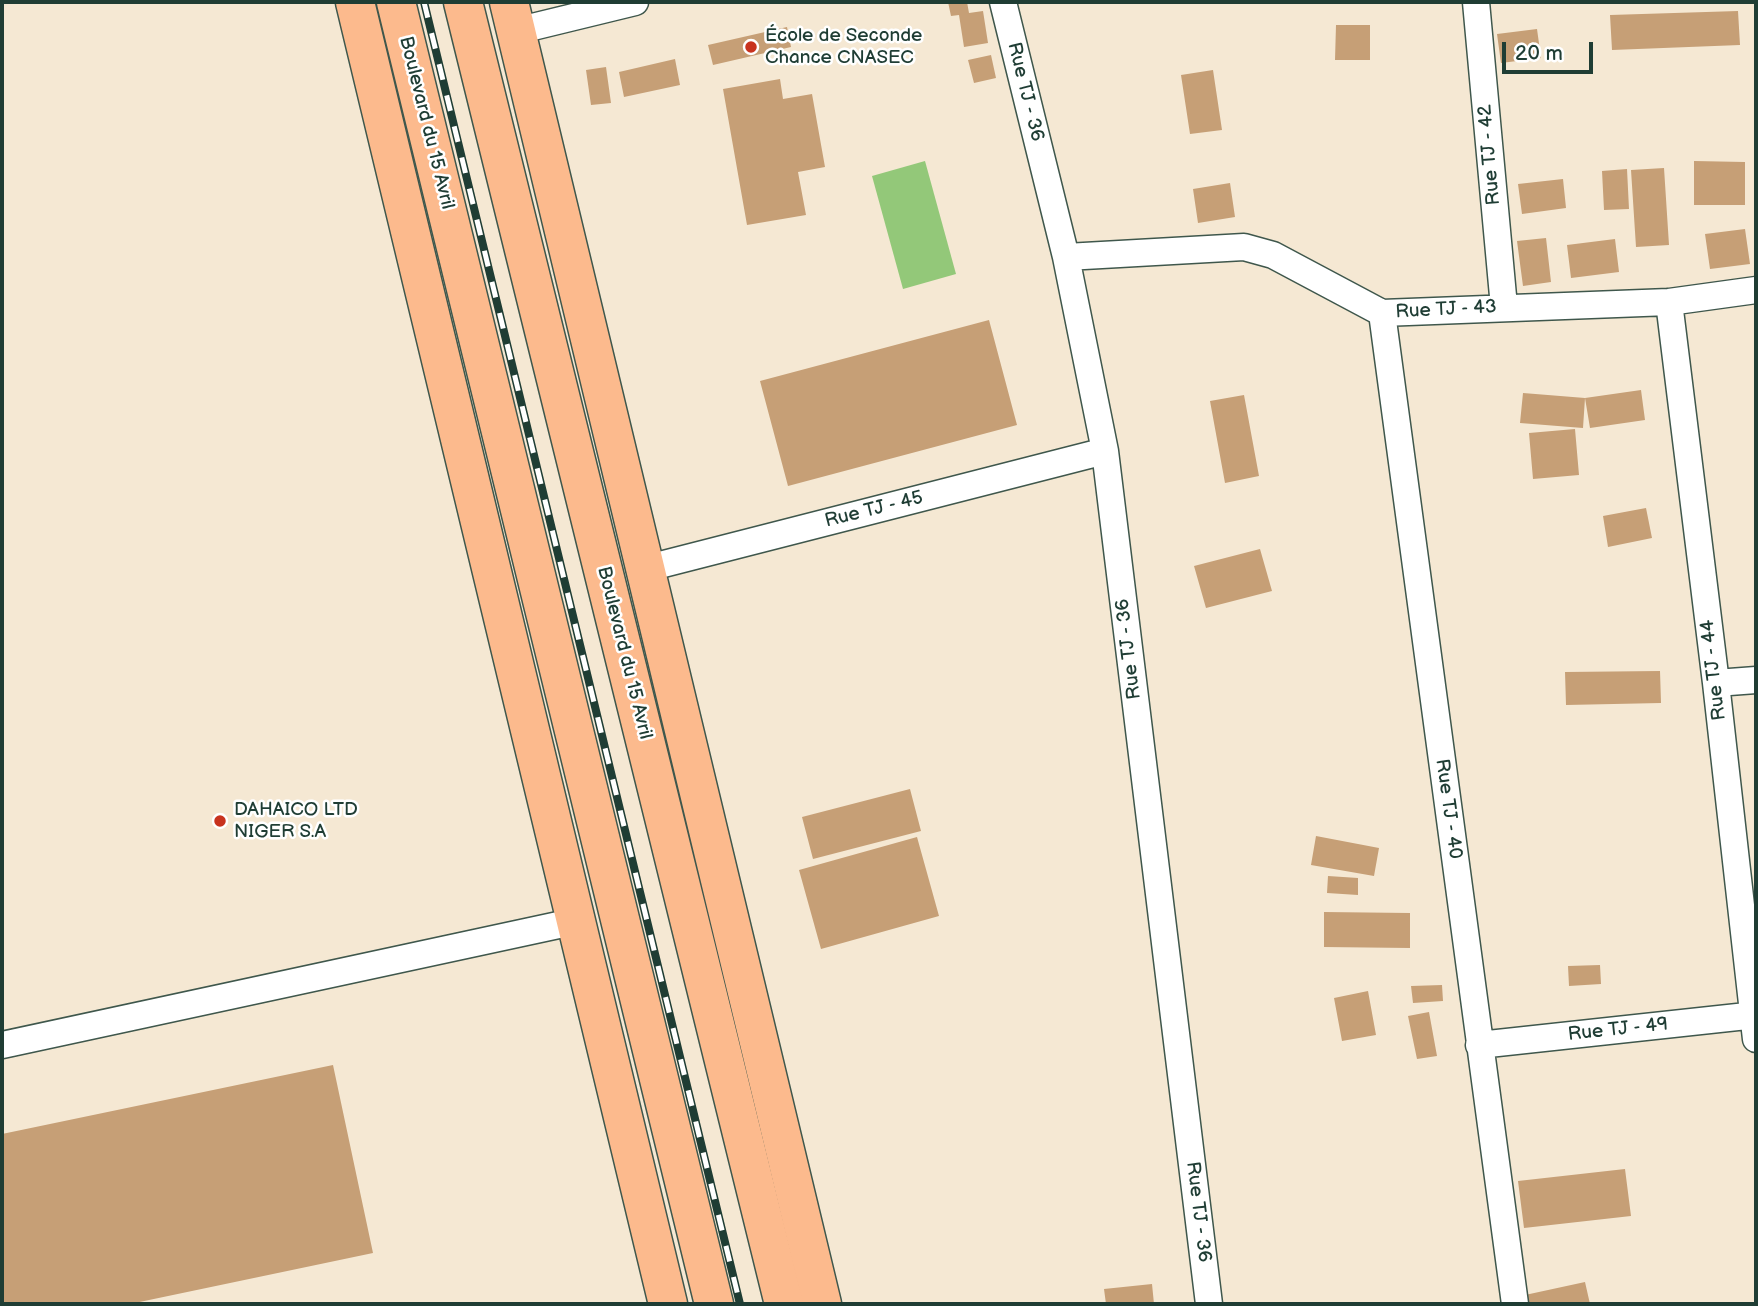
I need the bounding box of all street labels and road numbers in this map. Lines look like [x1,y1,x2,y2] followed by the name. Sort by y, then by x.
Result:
[393,34,459,212] street label: Boulevard du 15 Avril
[1002,40,1048,144] street label: Rue TJ - 36
[1474,104,1506,206] street label: Rue TJ - 42
[1395,296,1497,324] street label: Rue TJ - 43
[822,487,926,533] street label: Rue TJ - 45
[591,564,657,742] street label: Boulevard du 15 Avril
[1112,597,1146,701] street label: Rue TJ - 36
[1697,618,1731,722] street label: Rue TJ - 44
[1430,758,1466,860] street label: Rue TJ - 40
[1567,1013,1669,1047] street label: Rue TJ - 49
[1181,1160,1215,1264] street label: Rue TJ - 36

